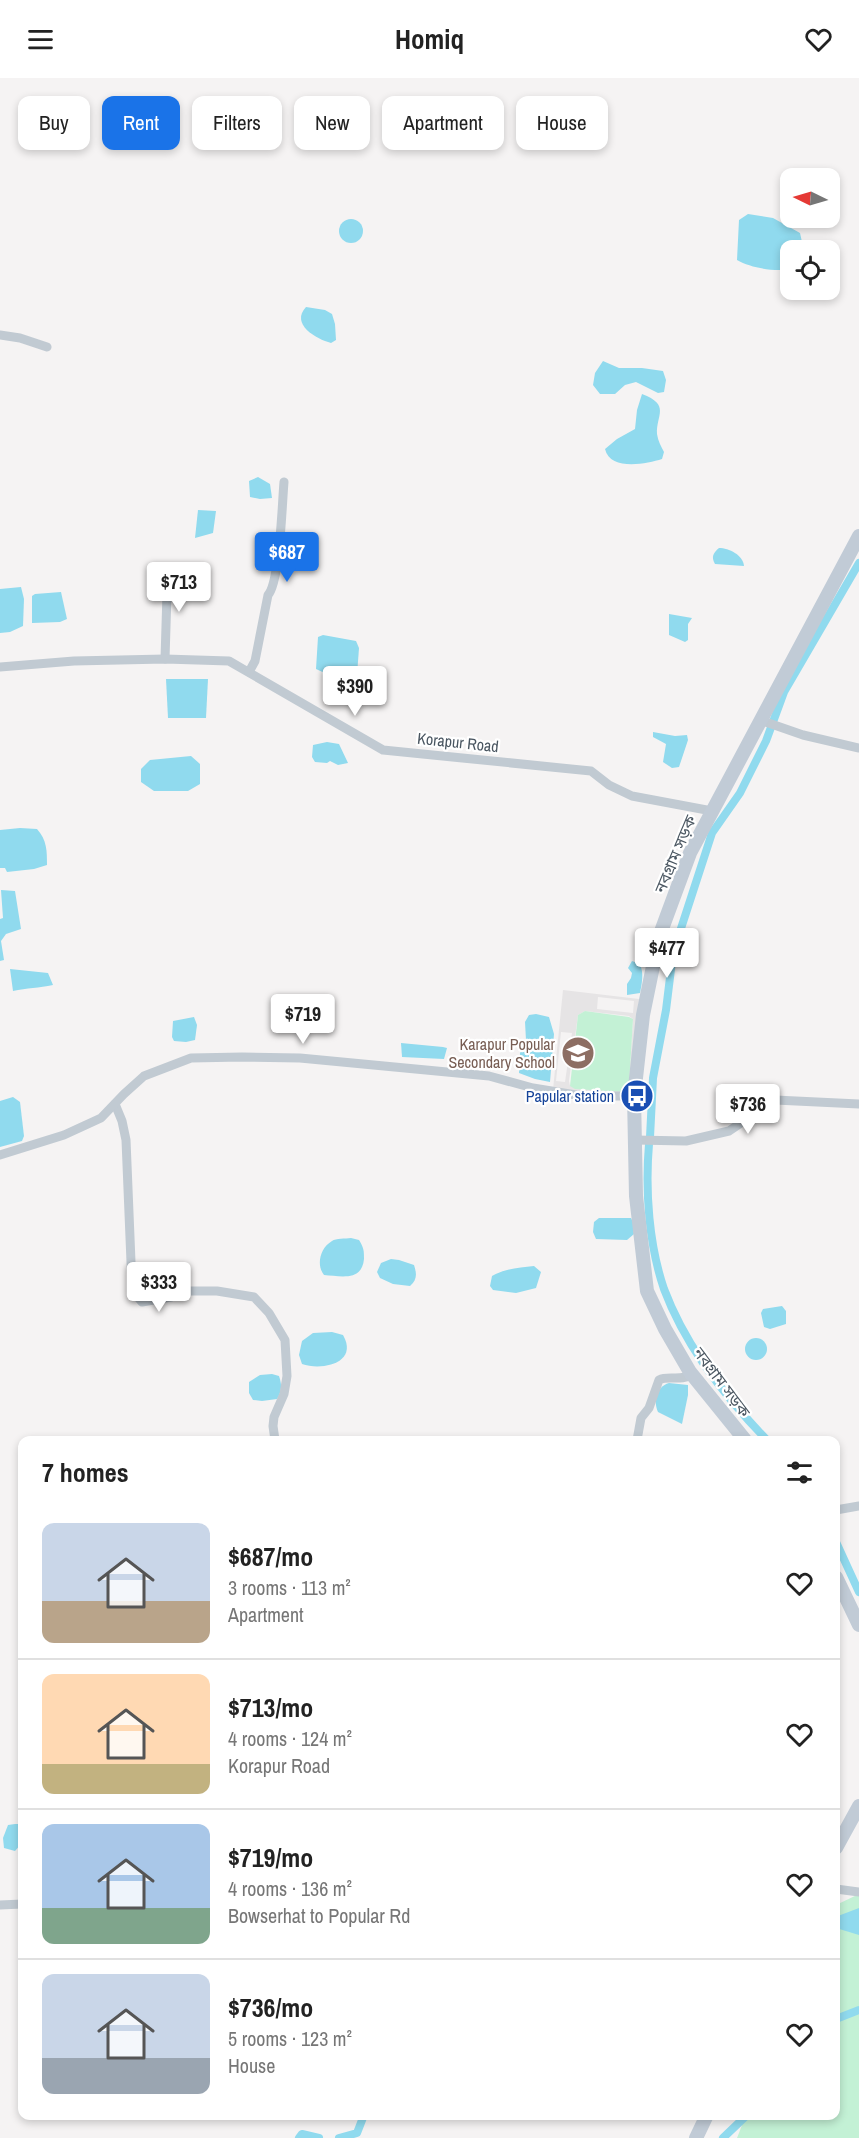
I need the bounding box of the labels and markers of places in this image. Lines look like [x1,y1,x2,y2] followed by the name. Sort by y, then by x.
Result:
[251,532,323,583] pin: $687
[143,562,215,613] pin: $713
[319,666,391,717] pin: $390
[631,928,703,979] pin: $477
[267,994,339,1045] pin: $719
[449,1033,556,1073] place label: Karapur Popular Secondary School
[560,1035,596,1071] school or university icon: Karapur Popular Secondary School
[619,1078,655,1114] bus stop icon: Papular station
[712,1084,784,1135] pin: $736
[526,1085,614,1107] place label: Papular station
[123,1262,195,1313] pin: $333

